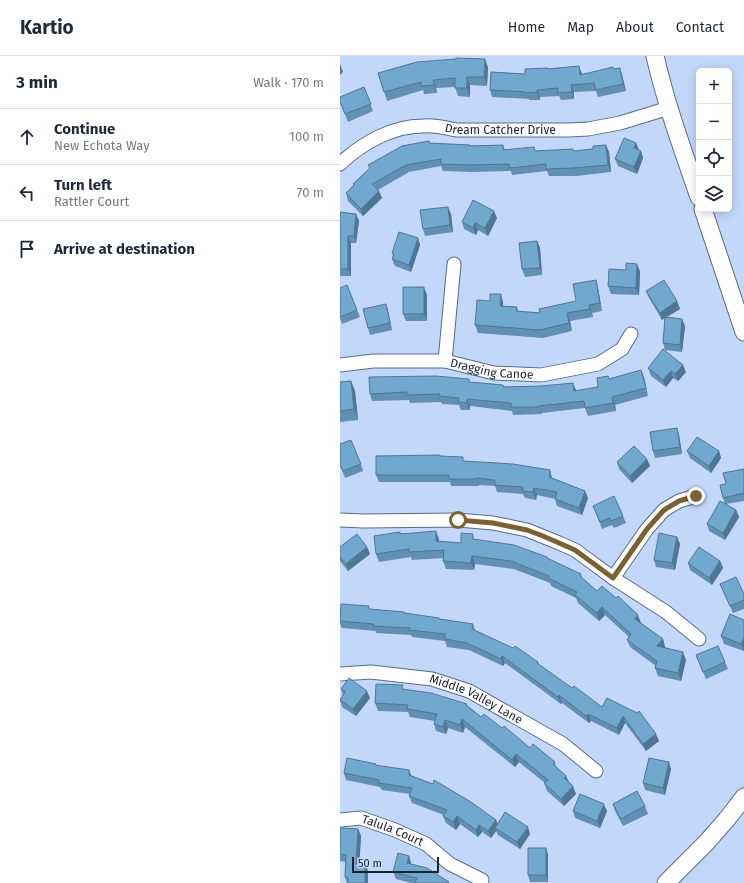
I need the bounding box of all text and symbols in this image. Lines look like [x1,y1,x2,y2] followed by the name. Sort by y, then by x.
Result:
[20,16,74,39] text: Kartio
[508,19,545,36] text: Home
[567,19,594,36] text: Map
[616,19,654,36] text: About
[676,19,724,36] text: Contact
[696,68,732,212] map controls
[696,68,732,104] button: +
[16,72,58,93] text: 3 min
[253,75,324,90] text: Walk · 170 m
[696,104,732,140] button: −
[54,120,115,138] text: Continue
[444,121,556,137] street label: Dream Catcher Drive
[16,126,38,148] icon: ahead
[289,129,324,144] text: 100 m
[54,138,150,153] text: New Echota Way
[696,140,732,176] button: locate
[54,176,112,194] text: Turn left
[696,176,732,212] button: layers
[16,182,38,204] icon: left
[297,185,324,200] text: 70 m
[54,194,129,209] text: Rattler Court
[16,238,38,260] icon: arrive
[54,240,195,258] text: Arrive at destination
[449,356,534,382] street label: Dragging Canoe
[687,487,705,505] route end
[449,511,467,529] route start
[428,672,525,727] street label: Middle Valley Lane
[360,812,426,849] street label: Talula Court
[352,855,439,874] scale bar
[358,857,382,870] text: 50 m

